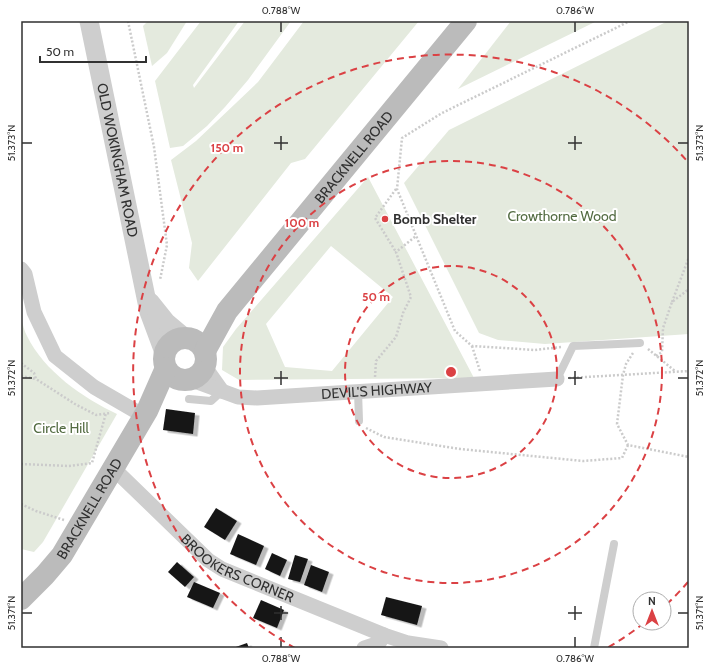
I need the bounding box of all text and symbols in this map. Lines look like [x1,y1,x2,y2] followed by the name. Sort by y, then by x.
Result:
[262,4,301,17] text: 0.788°W
[556,4,594,17] text: 0.786°W
[40,38,146,64] scale bar
[46,44,74,59] text: 50 m
[93,81,142,239] street label: OLD WOKINGHAM ROAD
[310,107,397,207] street label: BRACKNELL ROAD
[5,125,18,161] text: 51.373°N
[693,125,706,161] text: 51.373°N
[211,140,243,155] text: 150 m
[508,207,617,225] park label: Crowthorne Wood
[393,210,477,228] place label: Bomb Shelter
[380,214,390,224] marker: Bomb Shelter
[285,215,319,230] text: 100 m
[362,289,390,304] text: 50 m
[5,360,18,396] text: 51.372°N
[693,360,706,396] text: 51.372°N
[444,365,458,379] centre of rings
[321,378,433,403] street label: DEVIL'S HIGHWAY
[33,419,89,437] park label: Circle Hill
[52,455,126,563] street label: BRACKNELL ROAD
[177,530,297,607] street label: BROOKERS CORNER
[632,591,672,631] north arrow
[648,594,656,608] text: N
[5,596,18,630] text: 51.371°N
[693,596,706,630] text: 51.371°N
[262,652,301,665] text: 0.788°W
[556,652,594,665] text: 0.786°W

